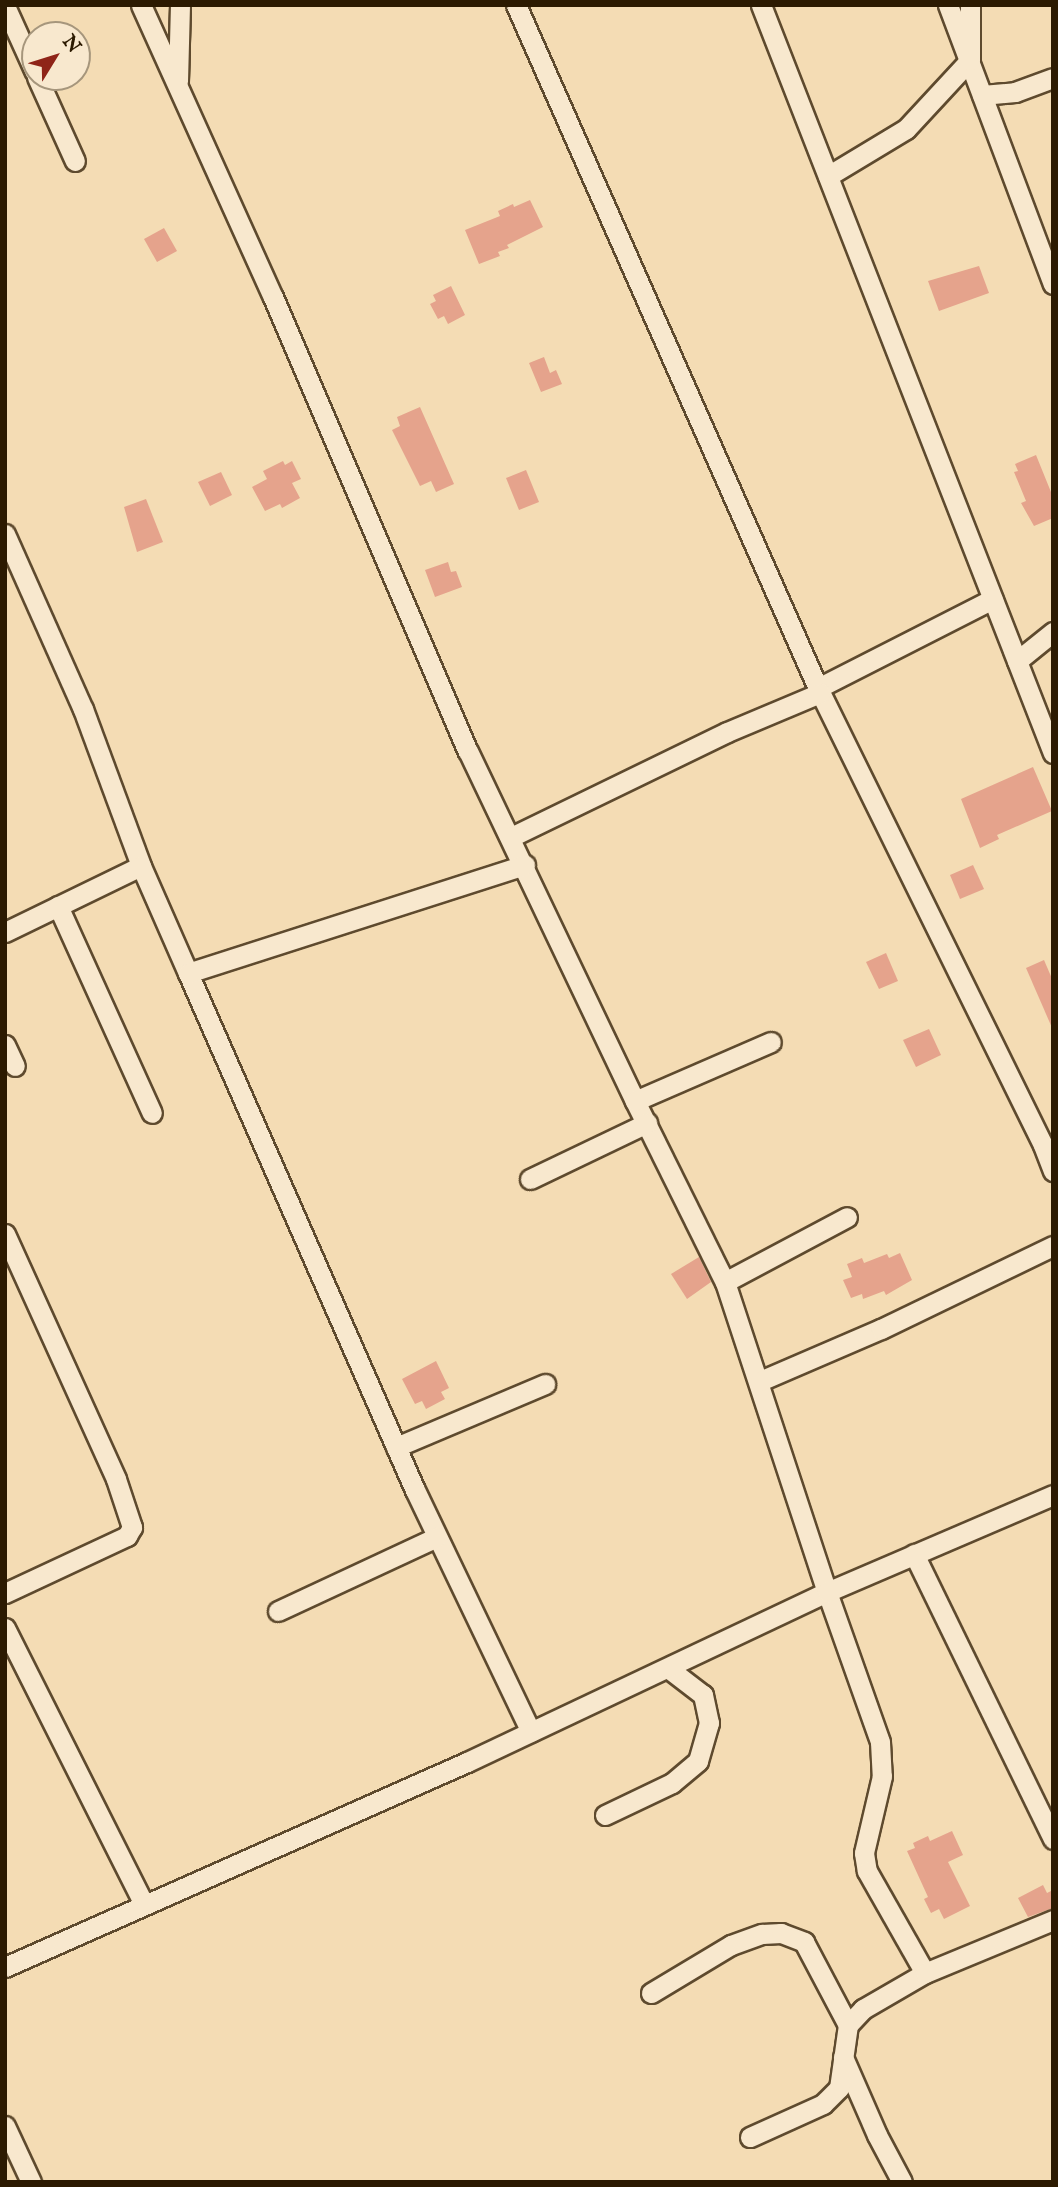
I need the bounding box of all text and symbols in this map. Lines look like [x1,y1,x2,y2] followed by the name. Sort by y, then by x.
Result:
[21,21,91,91] north arrow
[56,30,85,58] text: N

